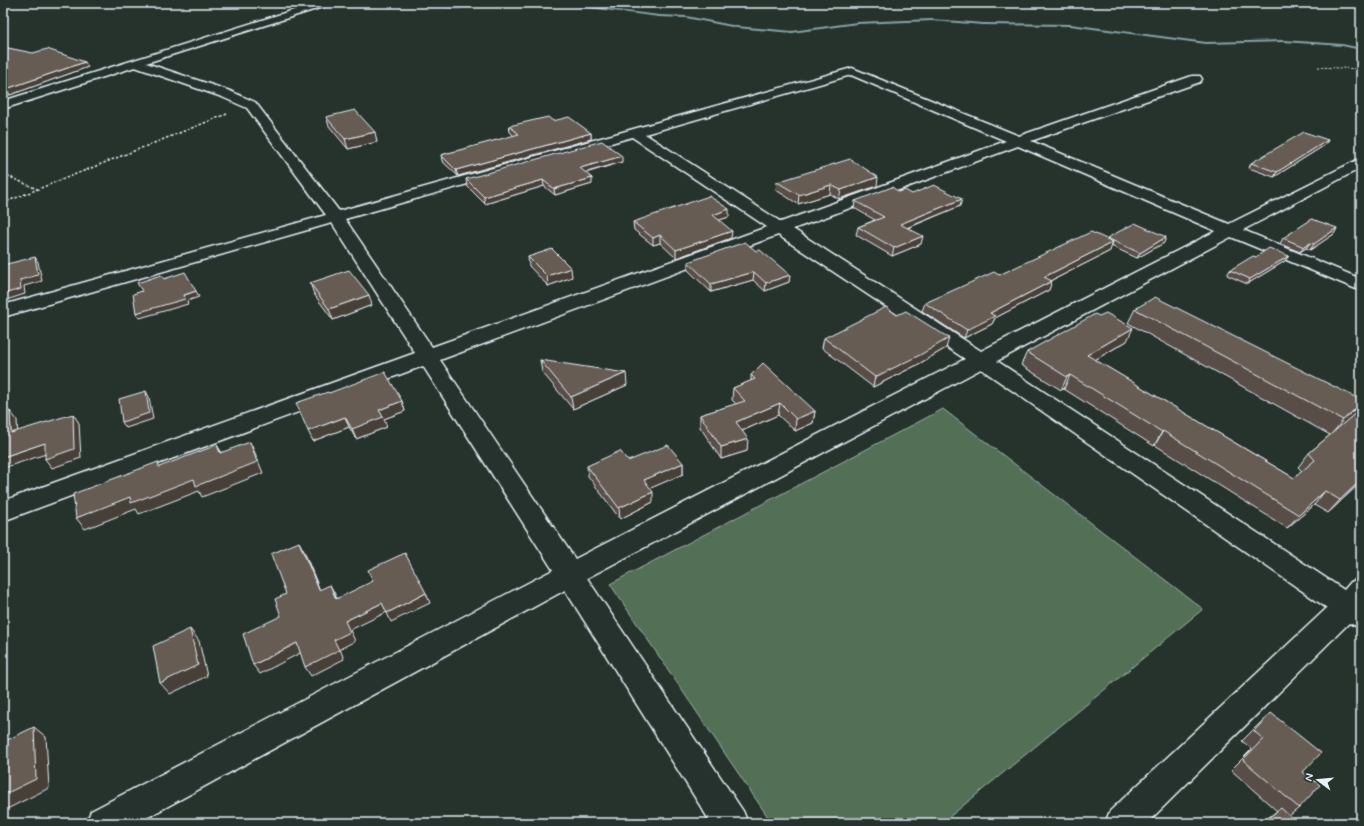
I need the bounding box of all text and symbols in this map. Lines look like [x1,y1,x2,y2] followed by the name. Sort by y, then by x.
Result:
[1298,760,1338,800] north arrow
[1302,772,1317,783] text: N

